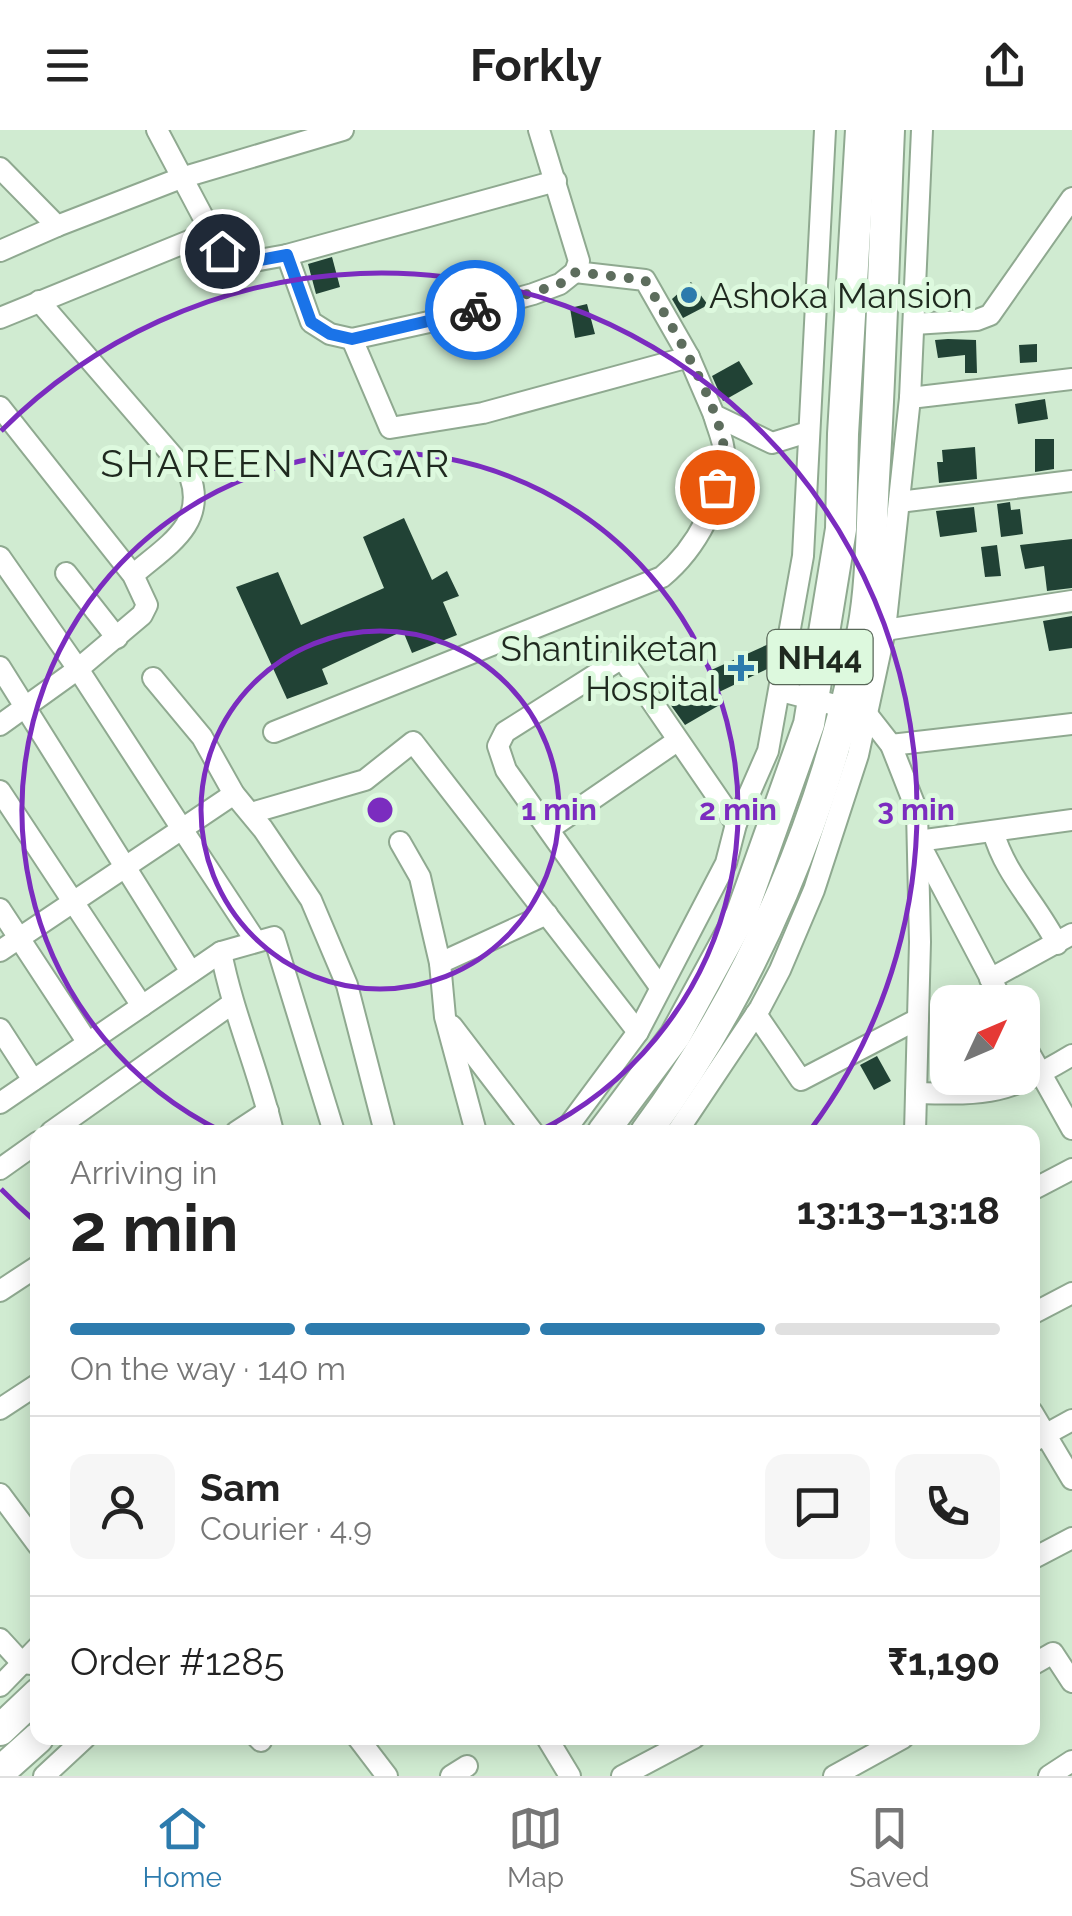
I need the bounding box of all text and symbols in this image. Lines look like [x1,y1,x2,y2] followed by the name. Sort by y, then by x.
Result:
[40,38,95,93] icon: menu
[977,38,1032,93] icon: share
[470,39,602,92] text: Forkly
[180,209,265,294] pin
[195,224,250,279] icon: home
[425,260,525,360] courier
[709,275,973,316] place label: Ashoka Mansion
[448,283,503,338] icon: bike
[678,284,700,306] marker: Ashoka Mansion
[100,441,452,486] district label: SHAREEN NAGAR
[675,445,760,530] pin
[690,460,745,515] icon: bag
[500,628,718,709] place label: Shantiniketan Hospital
[768,630,872,684] road number: NH44
[728,655,754,681] marker: Shantiniketan Hospital
[362,792,398,828] centre of rings
[521,792,597,827] text: 1 min
[699,792,777,827] text: 2 min
[877,792,955,827] text: 3 min
[930,985,1040,1095] north arrow
[930,985,1040,1095] map controls
[70,1154,217,1191] text: Arriving in
[797,1188,1000,1233] text: 13:13–13:18
[70,1190,239,1266] text: 2 min
[70,1350,346,1387] text: On the way · 140 m
[70,1454,175,1559] button: person
[765,1454,870,1559] button: chat
[895,1454,1000,1559] button: phone
[200,1465,280,1510] text: Sam
[200,1510,372,1547] text: Courier · 4.9
[70,1639,284,1684] text: Order #1285
[888,1639,1000,1684] text: ₹1,190
[143,1801,222,1894] tab: Home
[507,1801,564,1894] tab: Map
[849,1801,929,1894] tab: Saved

